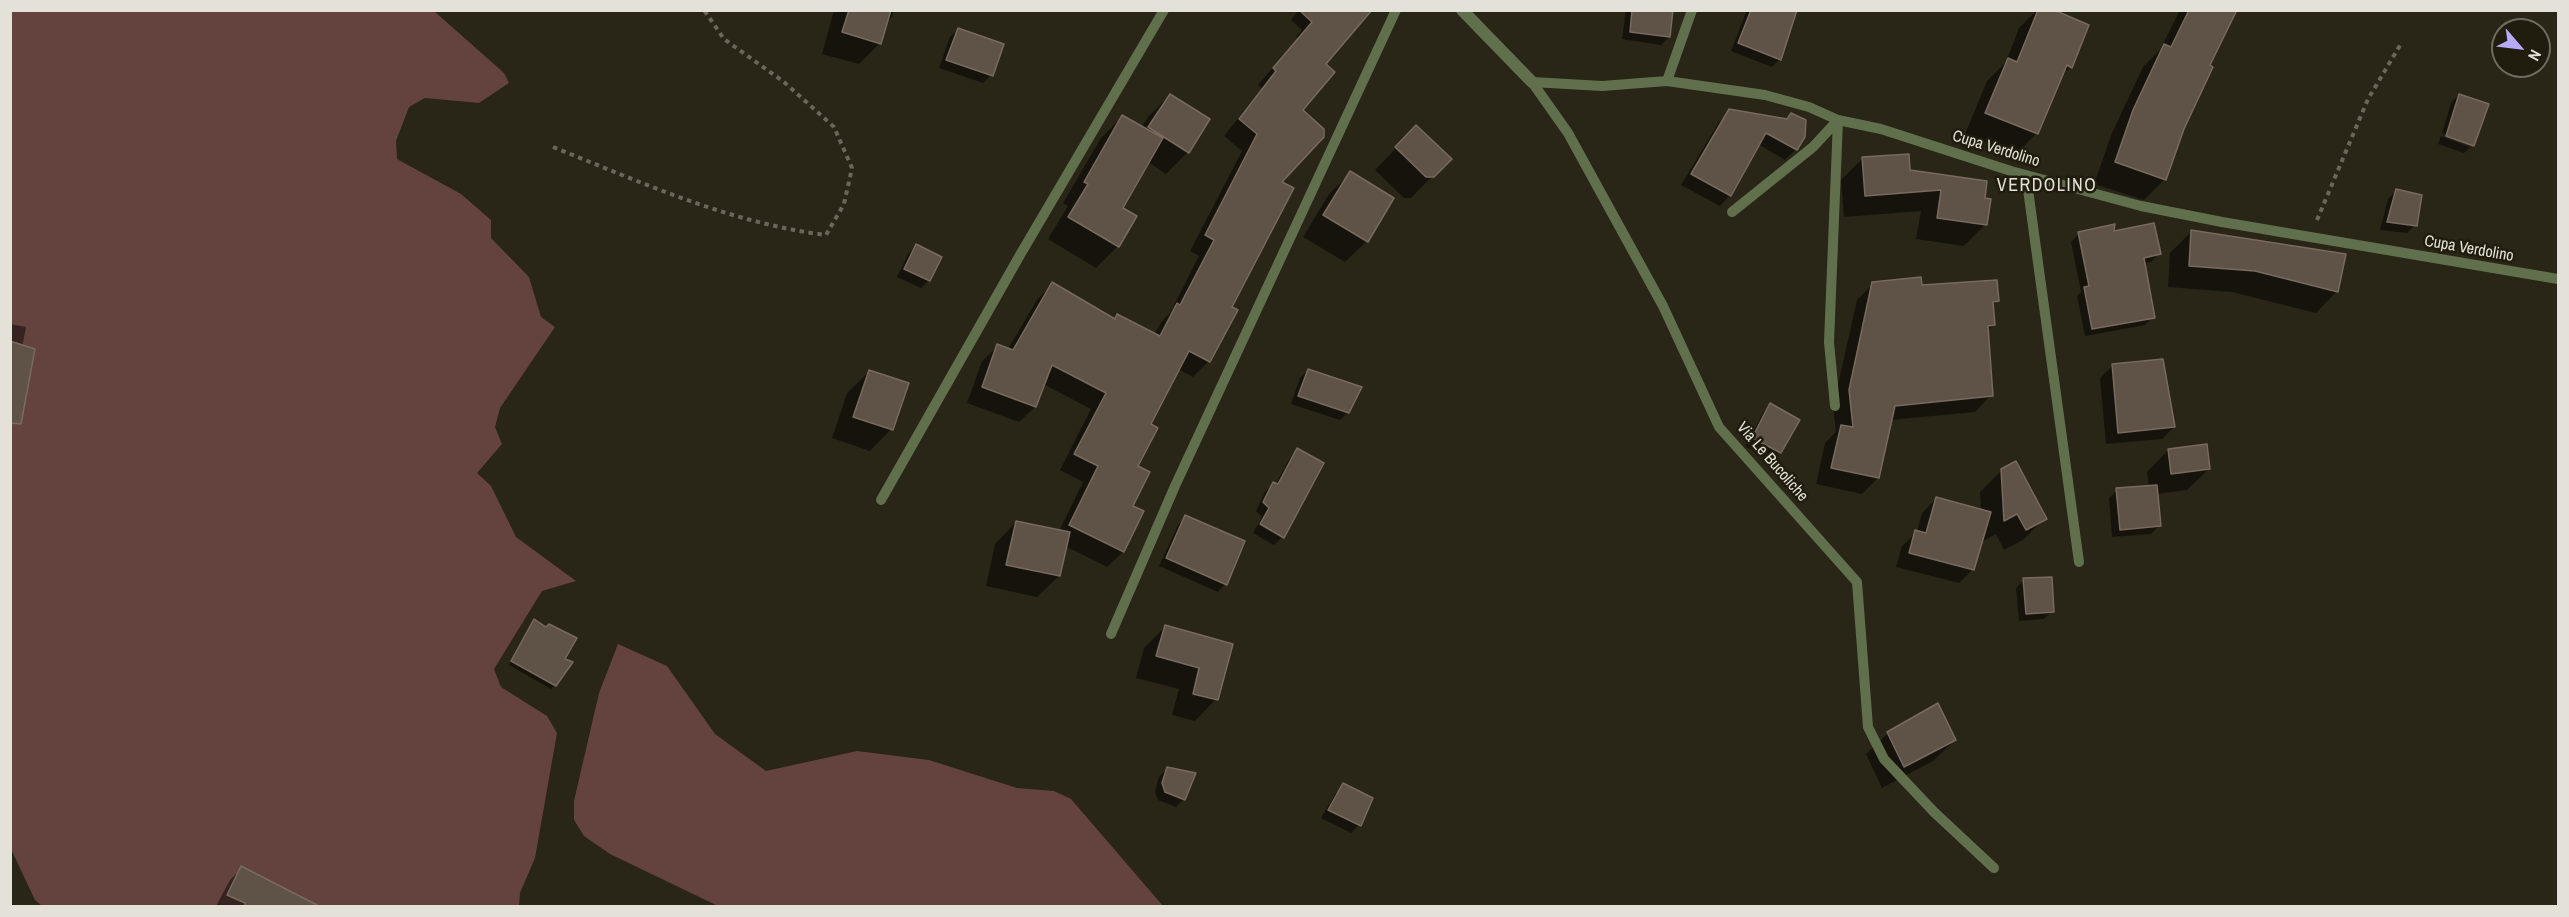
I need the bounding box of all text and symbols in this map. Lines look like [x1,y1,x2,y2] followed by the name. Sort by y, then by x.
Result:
[2491,18,2551,78] north arrow
[2523,46,2547,65] text: N
[1950,127,2042,171] street label: Cupa Verdolino
[1997,175,2097,197] district label: VERDOLINO
[2423,232,2515,266] street label: Cupa Verdolino
[1732,418,1812,506] street label: Via Le Bucoliche

